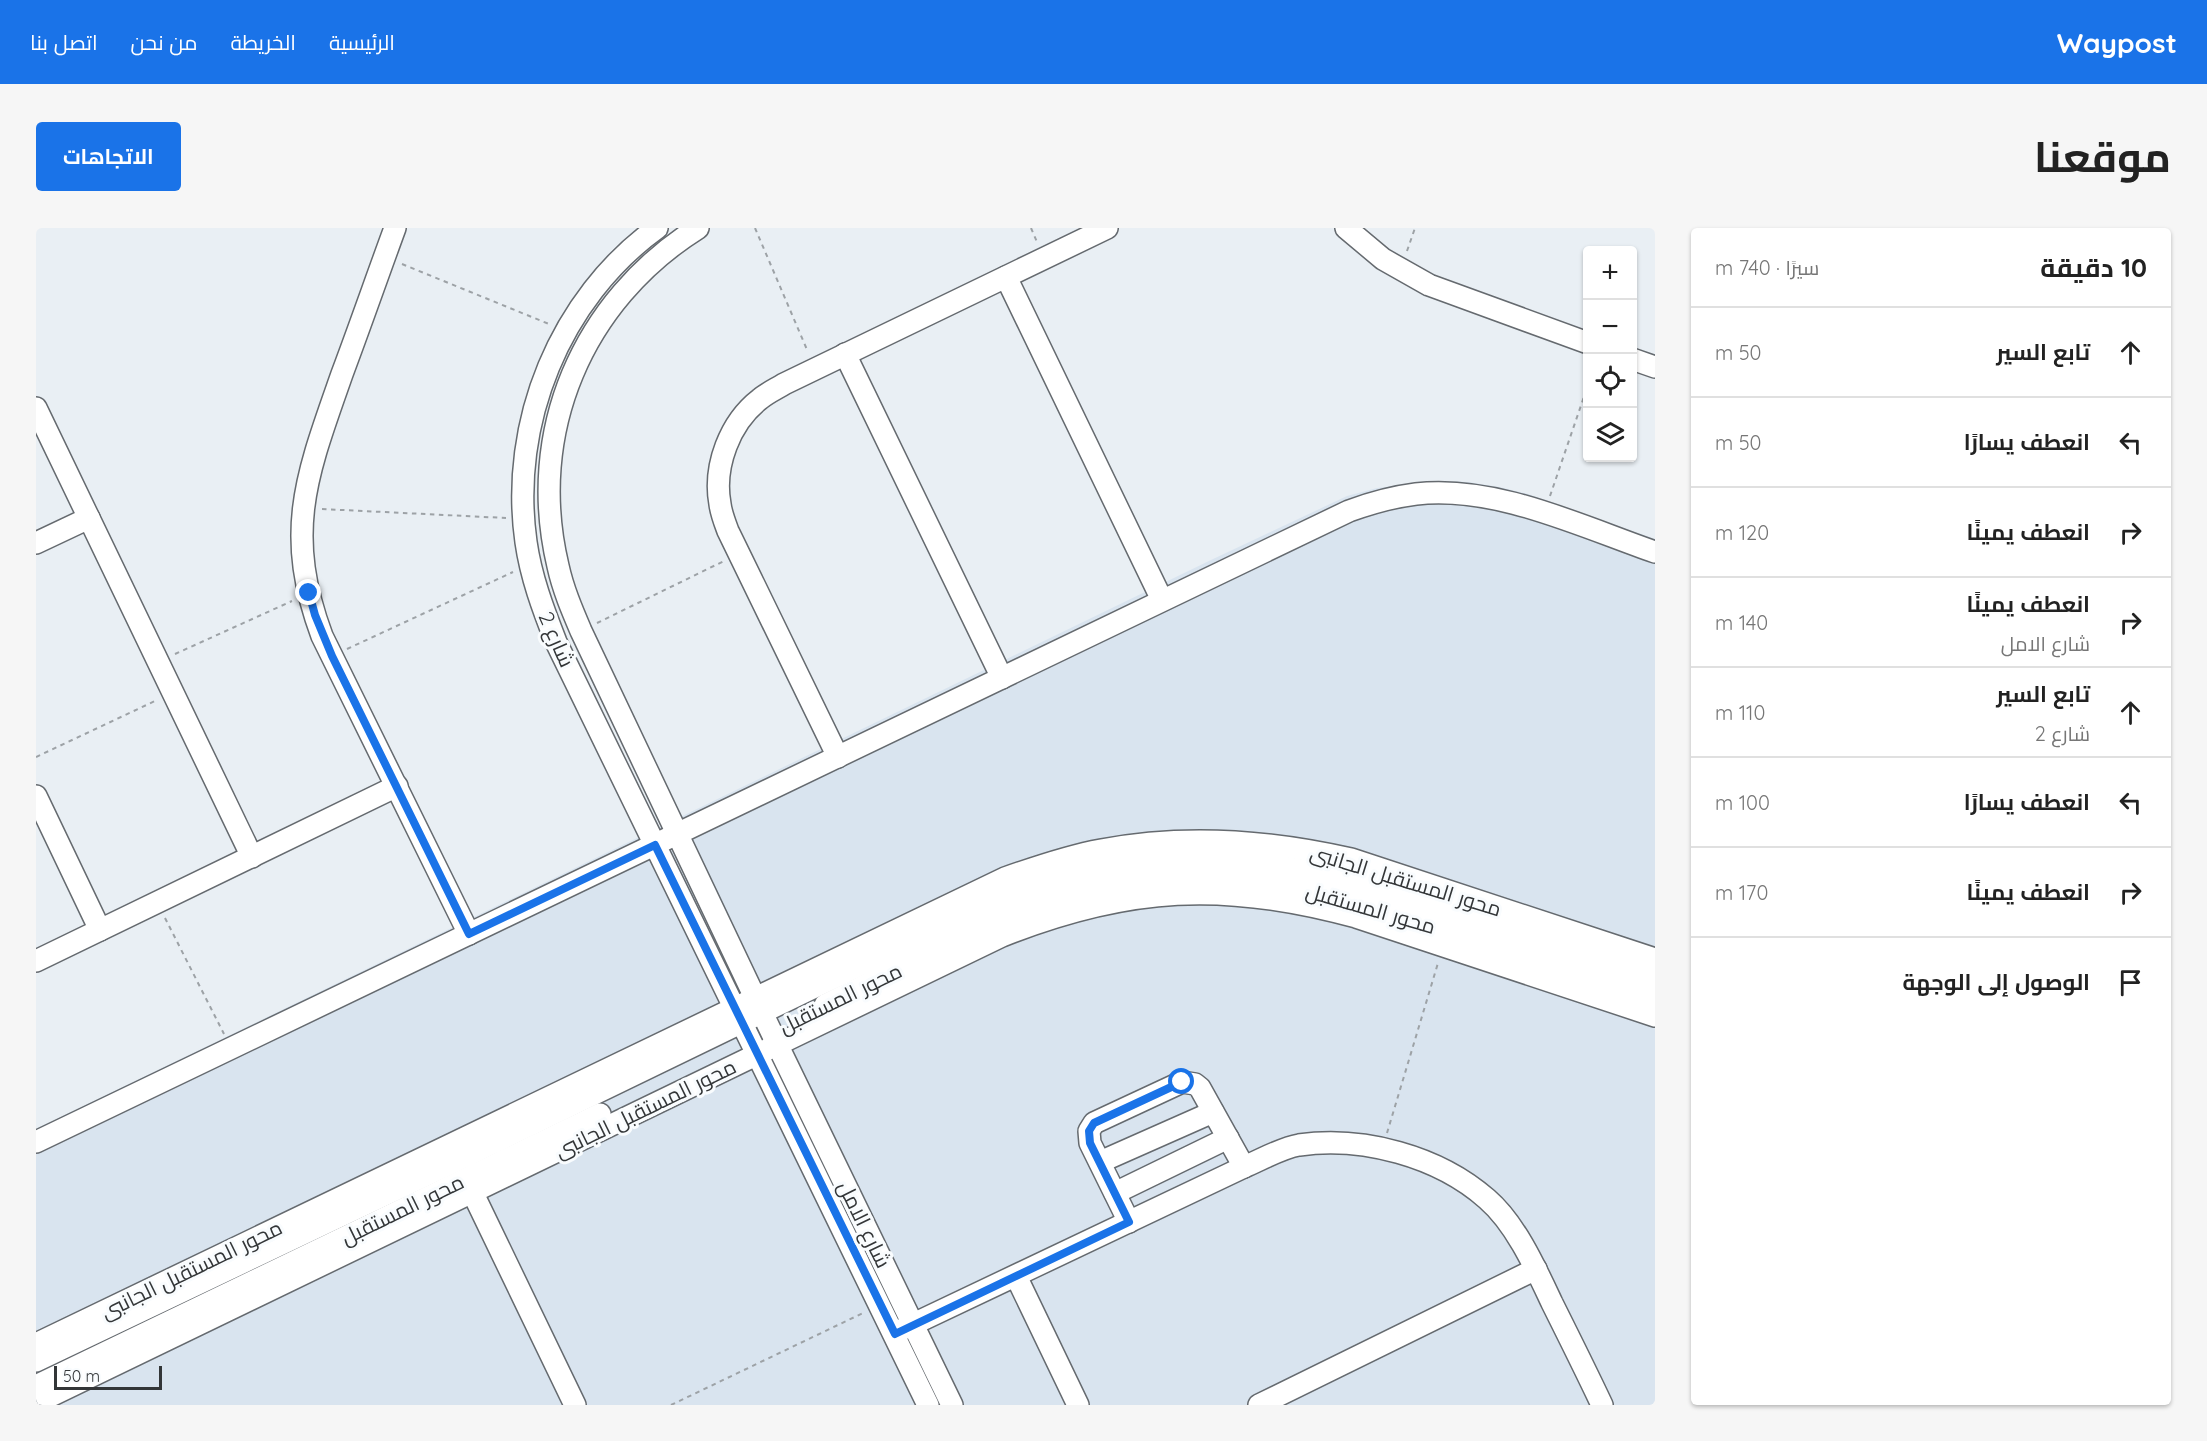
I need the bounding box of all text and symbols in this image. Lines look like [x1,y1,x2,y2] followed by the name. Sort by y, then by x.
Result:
[2057,25,2177,60] text: Waypost
[30,29,98,55] text: اتصل بنا
[131,29,197,55] text: من نحن
[230,29,296,55] text: الخريطة
[329,29,395,55] text: الرئيسية
[36,122,181,191] button: الاتجاهات
[2034,130,2171,183] text: موقعنا
[1583,246,1637,462] map controls
[1583,246,1637,300] button: +
[2040,251,2147,284] text: 10 دقيقة
[1715,255,1819,280] text: سيرًا · 740 m
[1583,300,1637,354] button: −
[2114,336,2147,369] icon: ahead
[1996,338,2090,366] text: تابع السير
[1715,340,1762,365] text: 50 m
[1583,354,1637,408] button: locate
[1583,408,1637,462] button: layers
[2114,426,2147,459] icon: left
[1964,428,2090,456] text: انعطف يسارًا
[1715,430,1762,455] text: 50 m
[2114,516,2147,549] icon: right
[1967,518,2090,546] text: انعطف يمينًا
[1715,520,1769,545] text: 120 m
[295,579,321,605] route end
[1967,590,2090,618] text: انعطف يمينًا
[2114,606,2147,639] icon: right
[531,607,581,672] street label: شارع 2
[1715,610,1768,635] text: 140 m
[2001,631,2090,656] text: شارع الامل
[1996,680,2090,708] text: تابع السير
[2114,696,2147,729] icon: ahead
[1715,700,1765,725] text: 110 m
[2035,721,2090,746] text: شارع 2
[2114,786,2147,819] icon: left
[1964,788,2090,816] text: انعطف يسارًا
[1715,790,1770,815] text: 100 m
[1307,839,1505,921] street label: محور المستقبل الجانبى
[2114,876,2147,909] icon: right
[1303,877,1439,939] street label: محور المستقبل
[1967,878,2090,906] text: انعطف يمينًا
[1715,880,1768,905] text: 170 m
[774,957,906,1040] street label: محور المستقبل
[2114,966,2147,999] icon: arrive
[1902,968,2090,996] text: الوصول إلى الوجهة
[550,1053,740,1164] street label: محور المستقبل الجانبى
[1168,1068,1194,1094] route start
[336,1168,468,1251] street label: محور المستقبل
[831,1176,897,1273] street label: شارع الامل
[96,1214,286,1325] street label: محور المستقبل الجانبى
[54,1363,162,1390] scale bar
[63,1366,100,1386] text: 50 m

